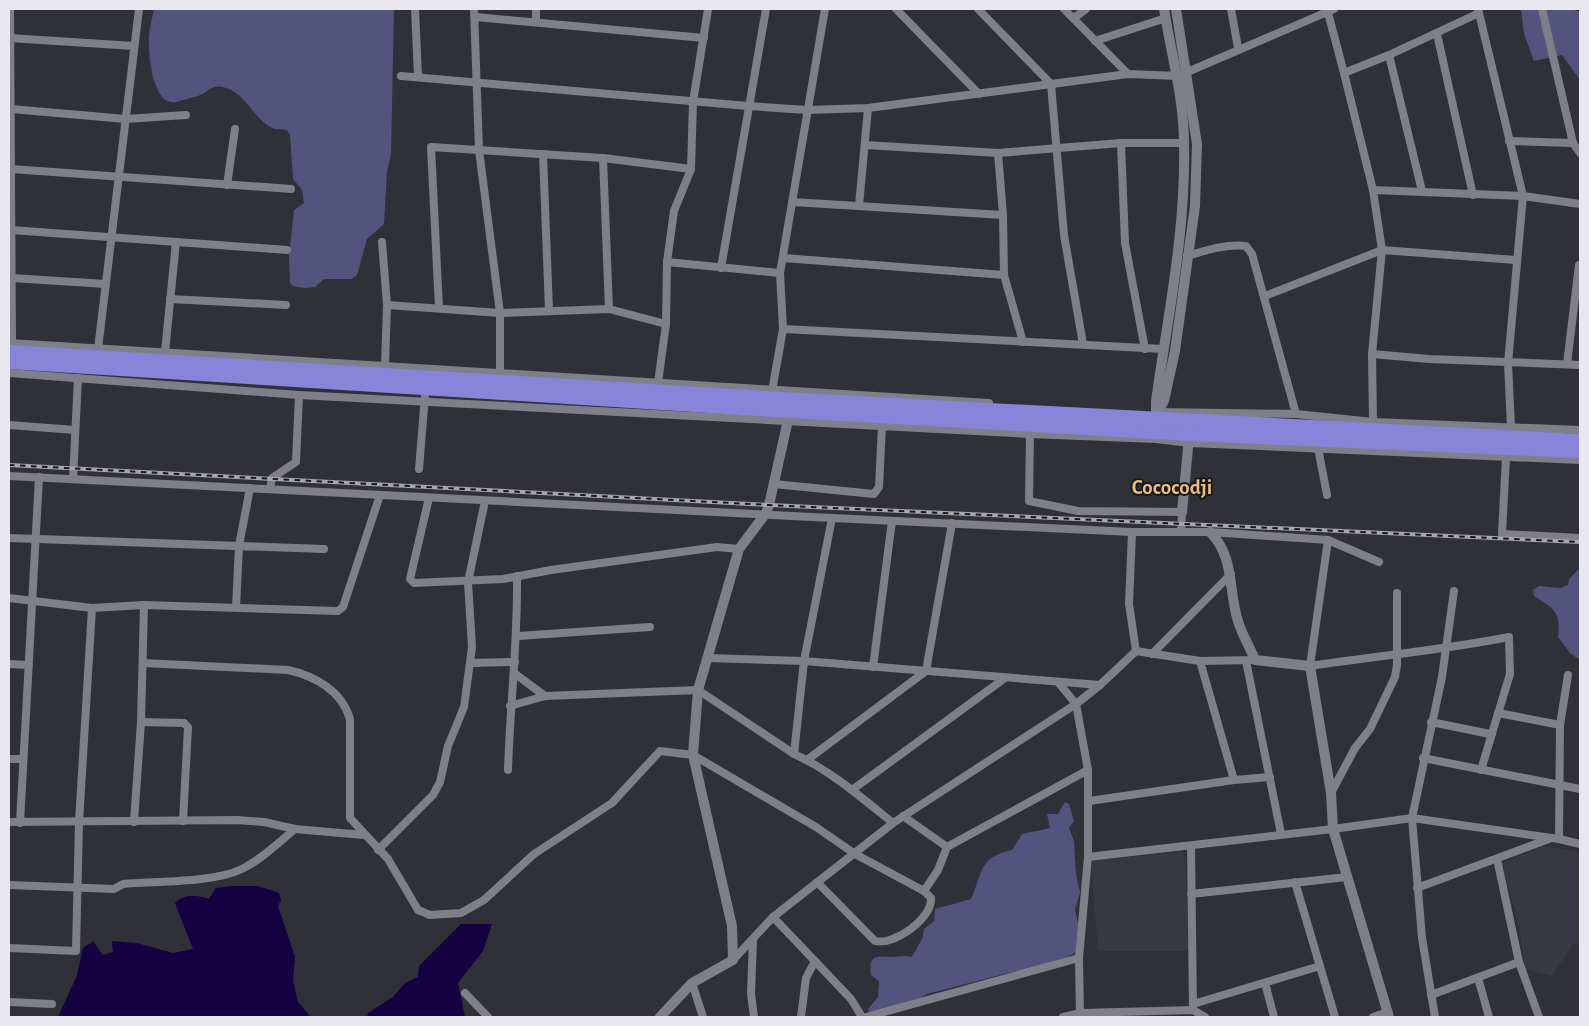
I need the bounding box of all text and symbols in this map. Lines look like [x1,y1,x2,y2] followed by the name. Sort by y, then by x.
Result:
[1132,477,1212,498] district label: Cococodji

